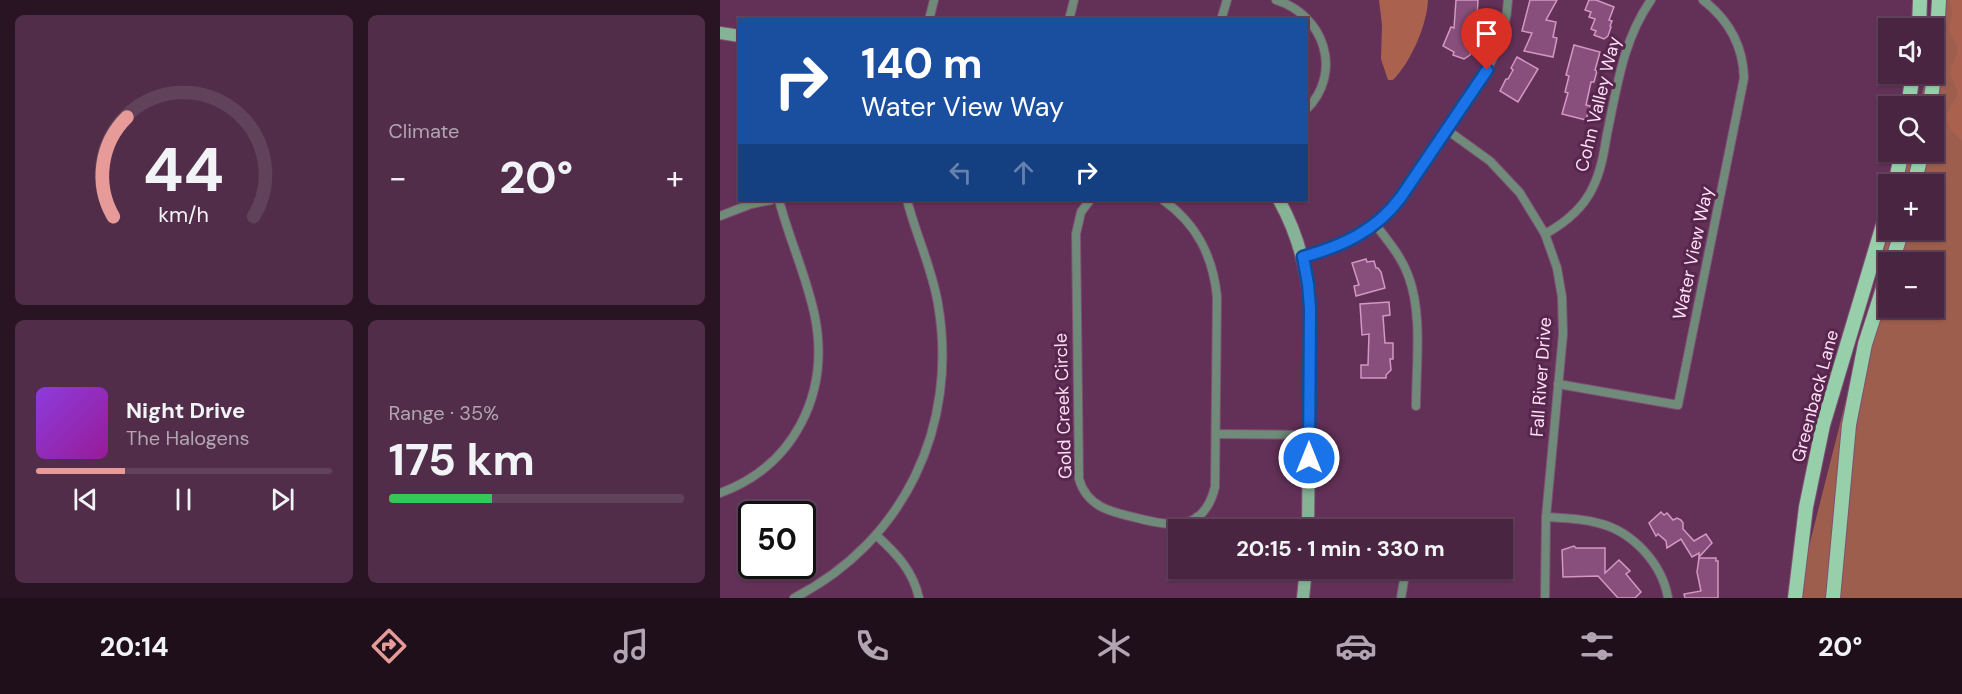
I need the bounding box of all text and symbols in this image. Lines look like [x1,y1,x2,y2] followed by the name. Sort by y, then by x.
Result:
[1461,8,1512,70] pin
[1470,17,1503,50] icon: arrive
[1878,18,1944,318] map controls
[1878,18,1944,84] button: sound
[1570,34,1626,174] street label: Cohn Valley Way
[861,36,983,91] text: 140 m
[762,42,840,120] icon: right
[861,89,1064,124] text: Water View Way
[1878,96,1944,162] button: search
[389,118,459,144] text: Climate
[143,129,224,210] text: 44
[499,148,573,207] text: 20°
[389,156,407,199] text: −
[666,156,684,199] text: +
[944,156,977,189] icon: left
[1007,156,1040,189] icon: ahead
[1070,156,1103,189] icon: right
[1878,174,1944,240] button: +
[1667,184,1719,322] street label: Water View Way
[158,201,209,229] text: km/h
[1878,252,1944,318] button: −
[1525,316,1557,438] street label: Fall River Drive
[1786,327,1844,465] street label: Greenback Lane
[1048,333,1078,479] street label: Gold Creek Circle
[126,396,245,425] text: Night Drive
[389,400,499,426] text: Range · 35%
[126,425,249,451] text: The Halogens
[1277,426,1341,490] position arrow
[389,430,535,489] text: 175 km
[69,483,102,516] icon: previous
[167,483,200,516] icon: pause
[266,483,299,516] icon: next
[738,501,816,579] speed limit sign: 50
[1236,534,1445,563] text: 20:15 · 1 min · 330 m
[368,625,410,667] icon: directions
[610,625,652,667] icon: music
[851,625,893,667] icon: phone
[1093,625,1135,667] icon: climate
[1335,625,1377,667] icon: car
[1576,625,1618,667] icon: filters
[100,629,169,664] text: 20:14
[1818,629,1862,664] text: 20°

